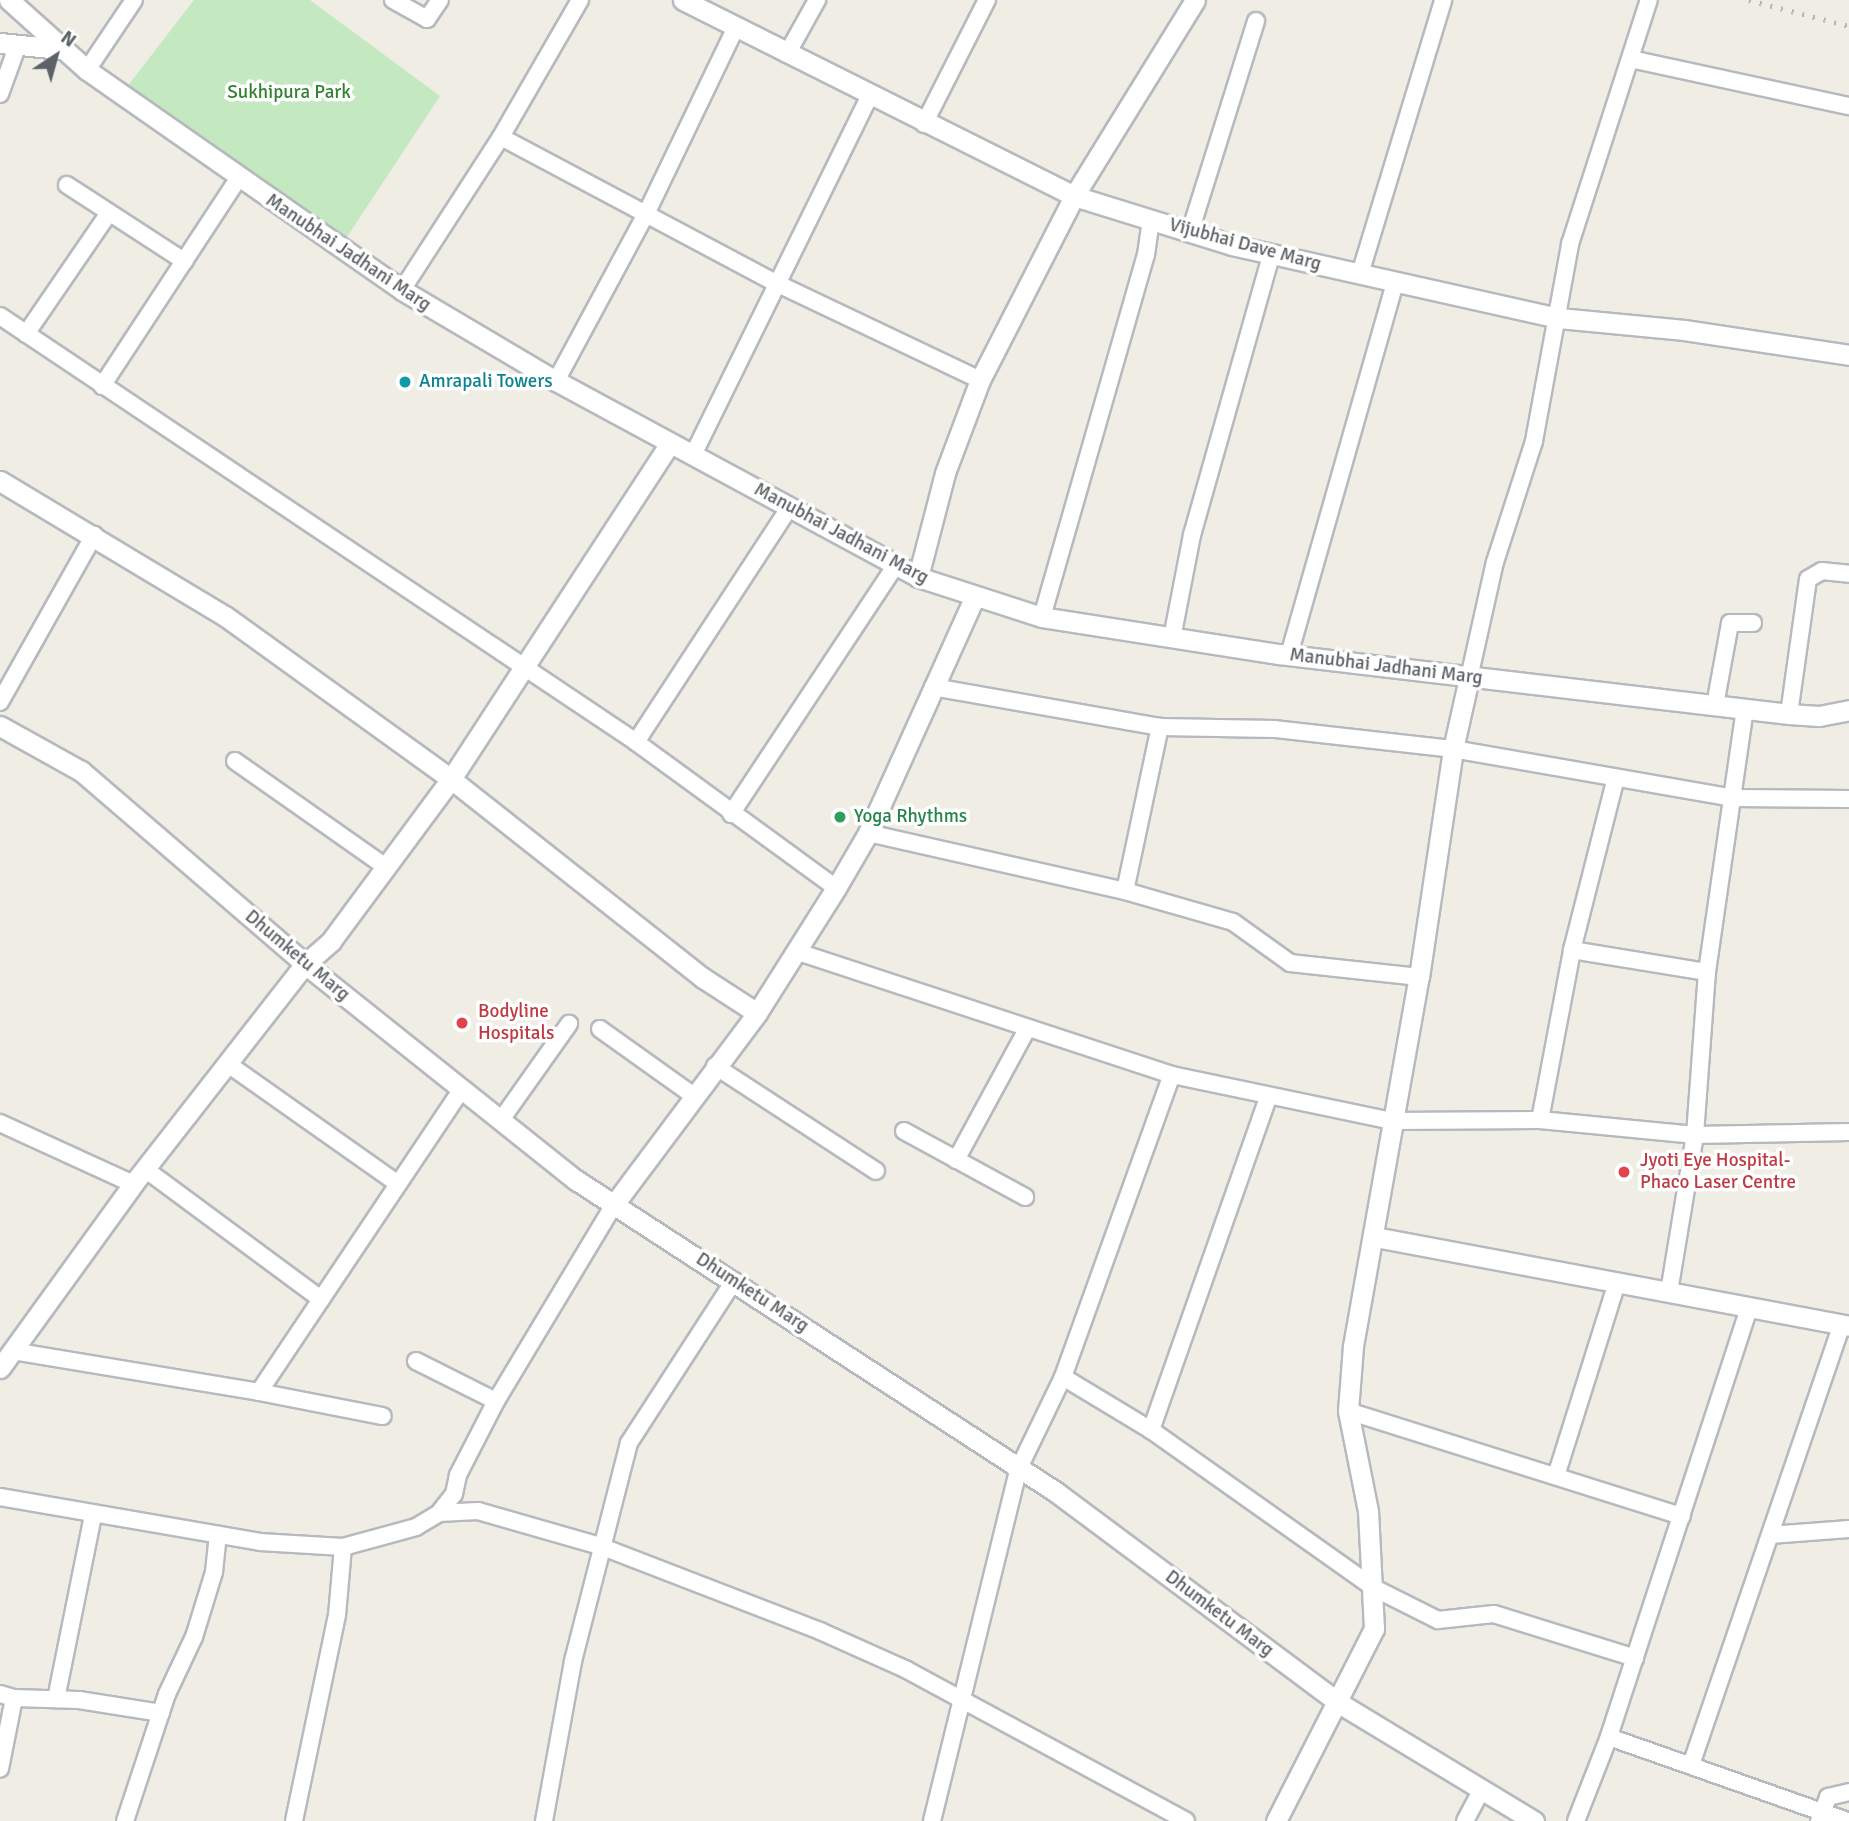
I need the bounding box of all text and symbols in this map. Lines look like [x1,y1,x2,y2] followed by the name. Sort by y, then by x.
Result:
[21,21,91,91] north arrow
[56,25,81,53] text: N
[227,82,351,104] park label: Sukhipura Park
[261,189,435,317] street label: Manubhai Jadhani Marg
[1166,214,1324,276] street label: Vijubhai Dave Marg
[419,371,553,393] place label: Amrapali Towers
[397,374,413,390] marker: Amrapali Towers
[750,478,932,590] street label: Manubhai Jadhani Marg
[1288,644,1484,690] street label: Manubhai Jadhani Marg
[854,806,967,828] place label: Yoga Rhythms
[832,809,848,825] marker: Yoga Rhythms
[240,906,354,1006] street label: Dhumketu Marg
[478,1001,554,1045] place label: Bodyline Hospitals
[452,1013,472,1033] marker: Bodyline Hospitals
[1640,1150,1796,1194] place label: Jyoti Eye Hospital- Phaco Laser Centre
[1614,1162,1634,1182] marker: Jyoti Eye Hospital- Phaco Laser Centre
[691,1248,813,1338] street label: Dhumketu Marg
[1160,1566,1278,1662] street label: Dhumketu Marg

